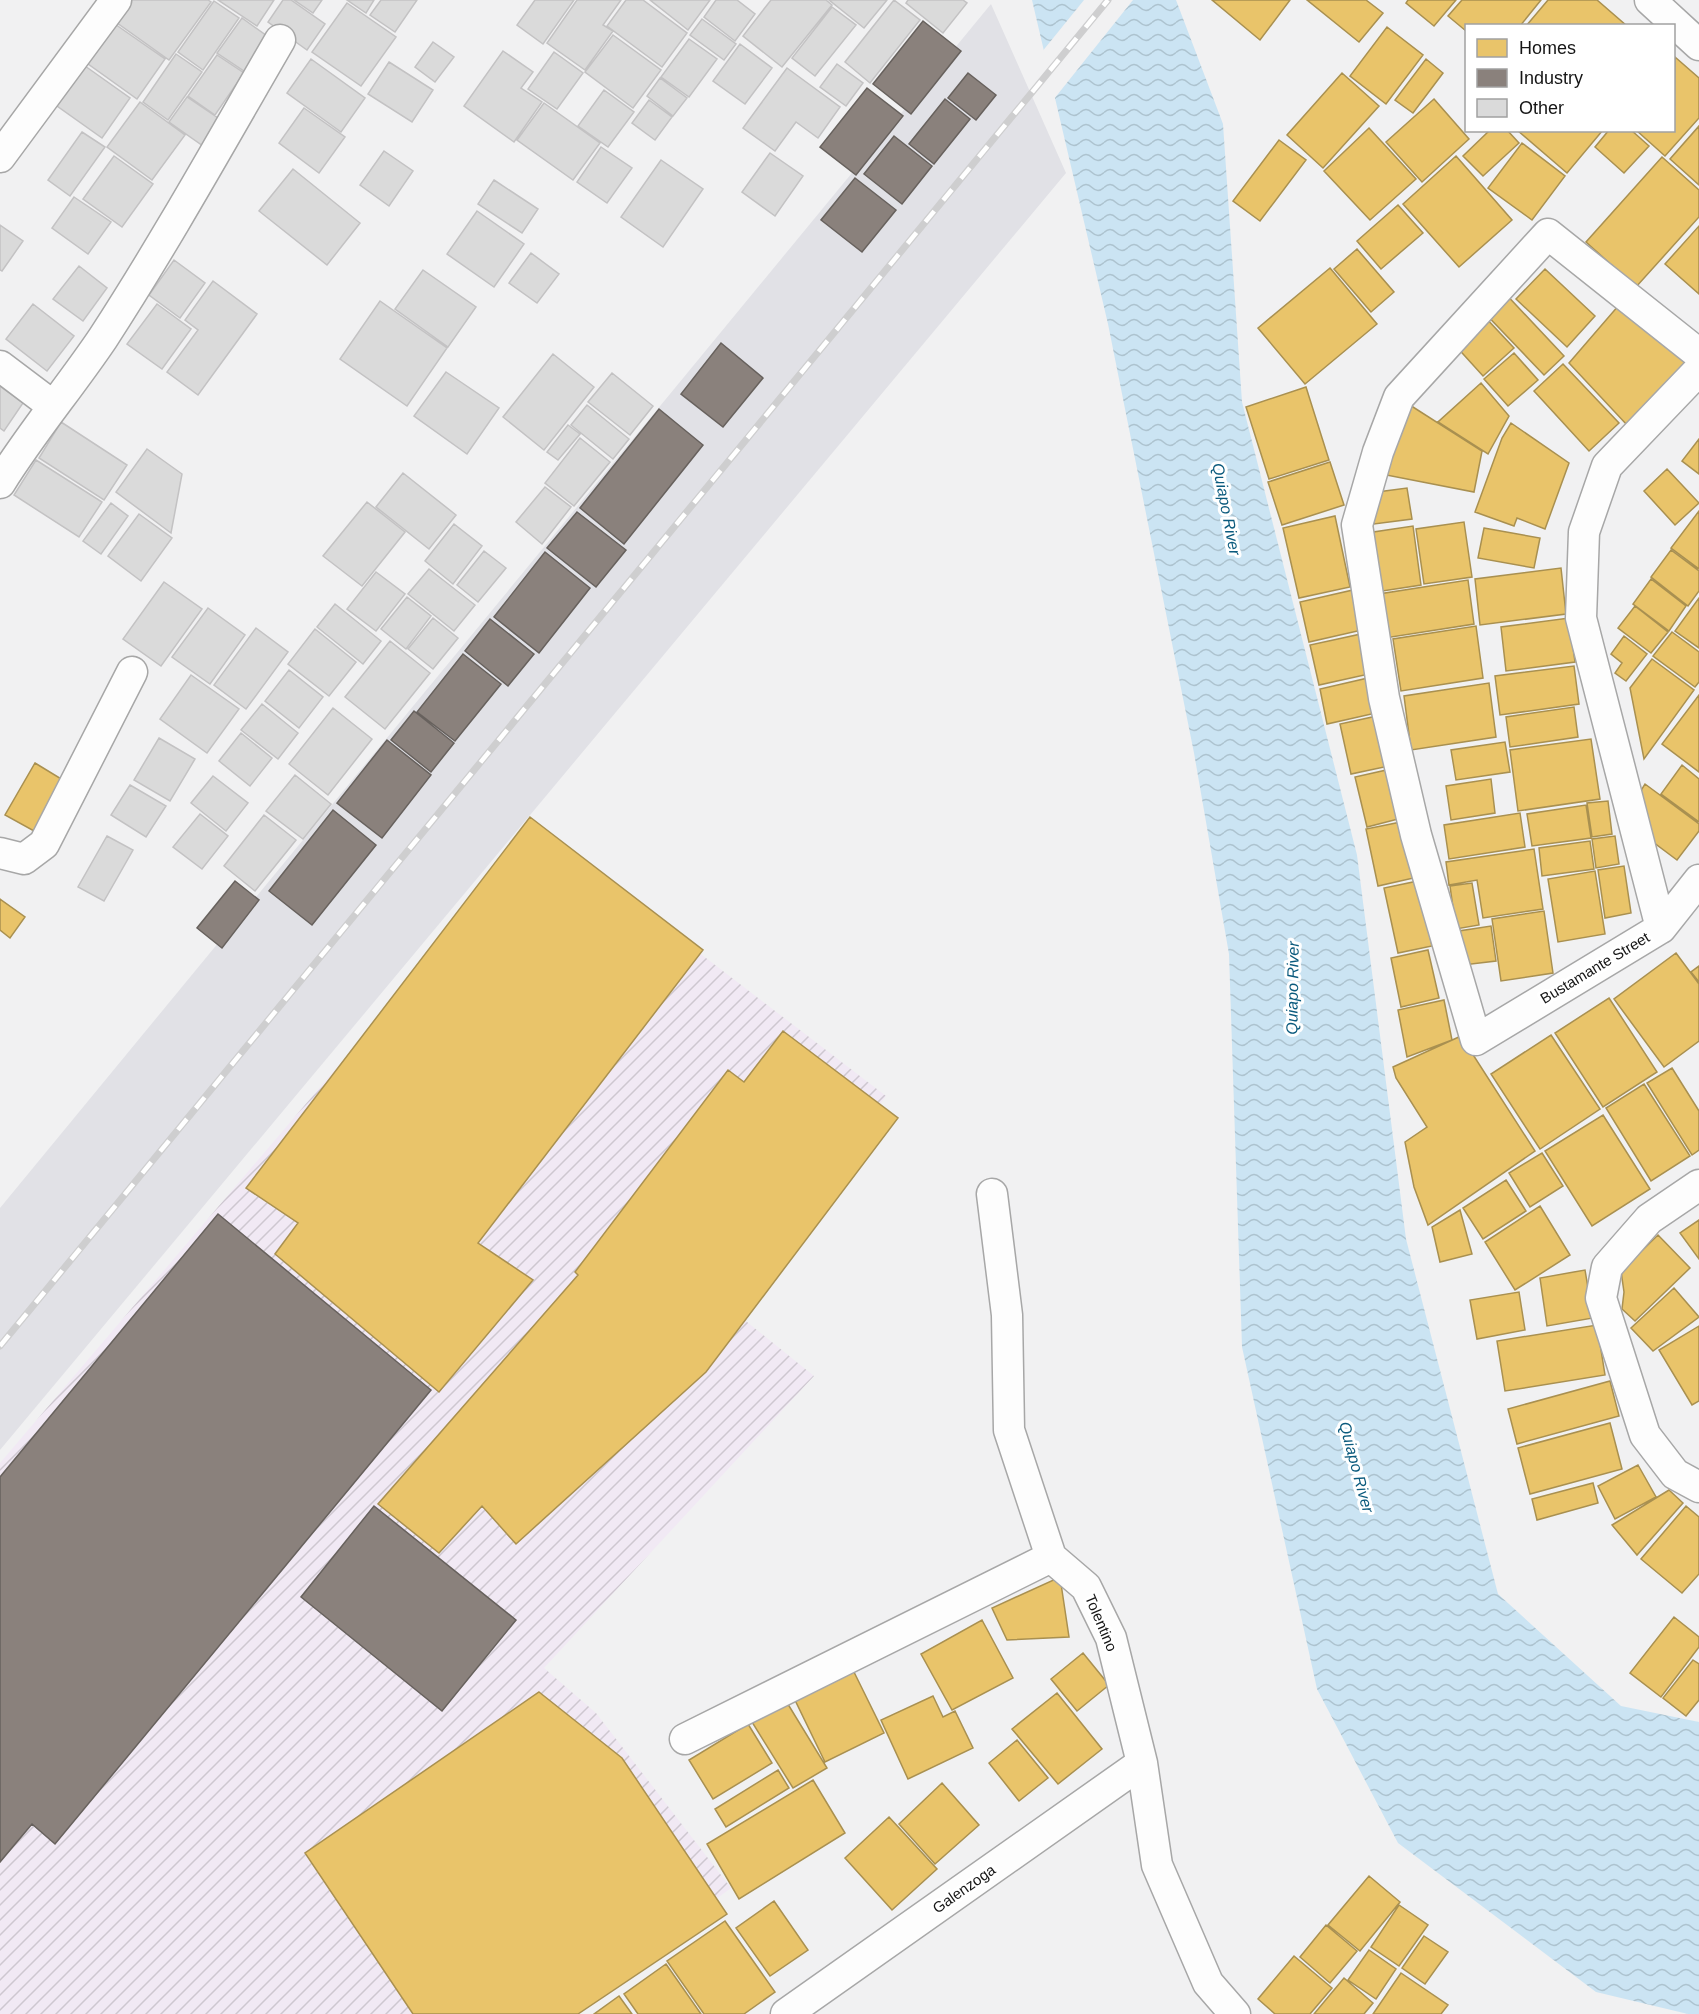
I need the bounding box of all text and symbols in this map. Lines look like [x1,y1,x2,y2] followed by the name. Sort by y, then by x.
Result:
[1465,24,1675,132] legend
[1519,38,1576,58] text: Homes
[1519,68,1583,88] text: Industry
[1519,98,1564,118] text: Other
[1209,462,1244,557] water label: Quiapo River
[1537,928,1653,1007] street label: Bustamante Street
[1283,941,1302,1035] water label: Quiapo River
[1336,1420,1377,1515] water label: Quiapo River
[1082,1592,1121,1654] street label: Tolentino
[929,1860,999,1916] street label: Galenzoga

